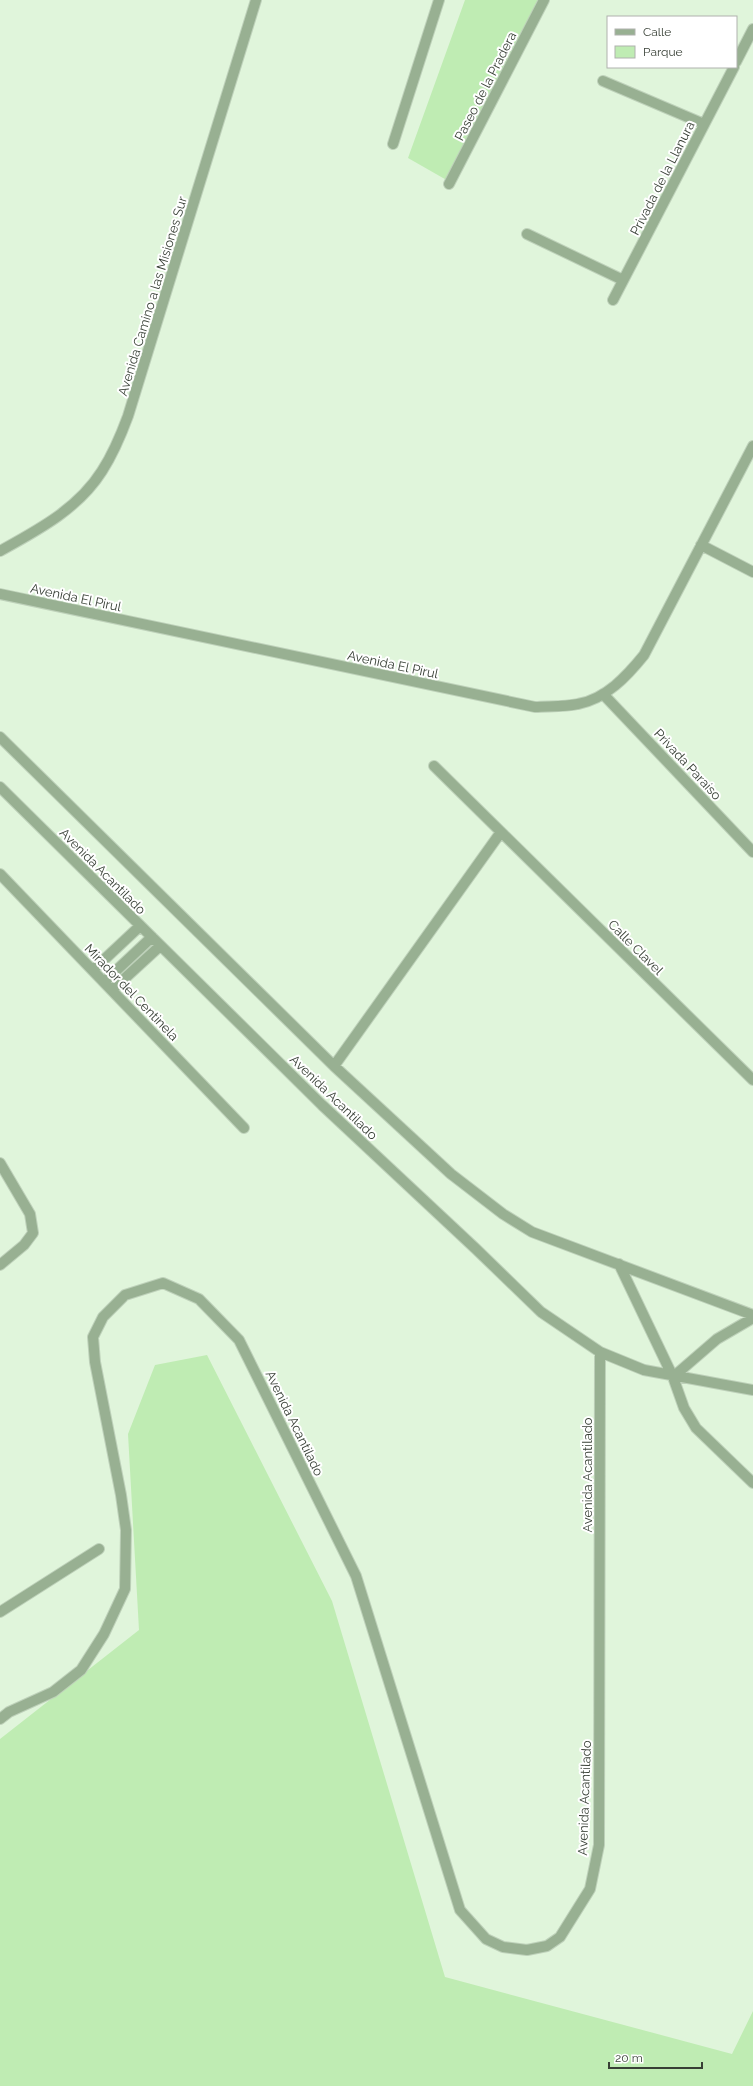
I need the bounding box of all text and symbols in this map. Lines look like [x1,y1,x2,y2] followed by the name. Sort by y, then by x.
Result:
[607,16,737,68] legend
[643,25,671,39] text: Calle
[452,29,519,143] street label: Paseo de la Pradera
[643,45,683,59] text: Parque
[627,119,698,238] street label: Privada de la Llanura
[115,194,190,398] street label: Avenida Camino a las Misiones Sur
[29,581,123,615] street label: Avenida El Pirul
[346,648,440,682] street label: Avenida El Pirul
[651,726,724,803] street label: Privada Paraíso
[57,825,149,918] street label: Avenida Acantilado
[605,917,666,978] street label: Calle Clavel
[82,941,182,1044] street label: Mirador del Centinela
[287,1052,380,1143] street label: Avenida Acantilado
[263,1368,327,1478] street label: Avenida Acantilado
[580,1417,595,1533] street label: Avenida Acantilado
[575,1740,594,1856] street label: Avenida Acantilado
[609,2044,702,2070] scale bar
[615,2051,643,2065] text: 20 m

